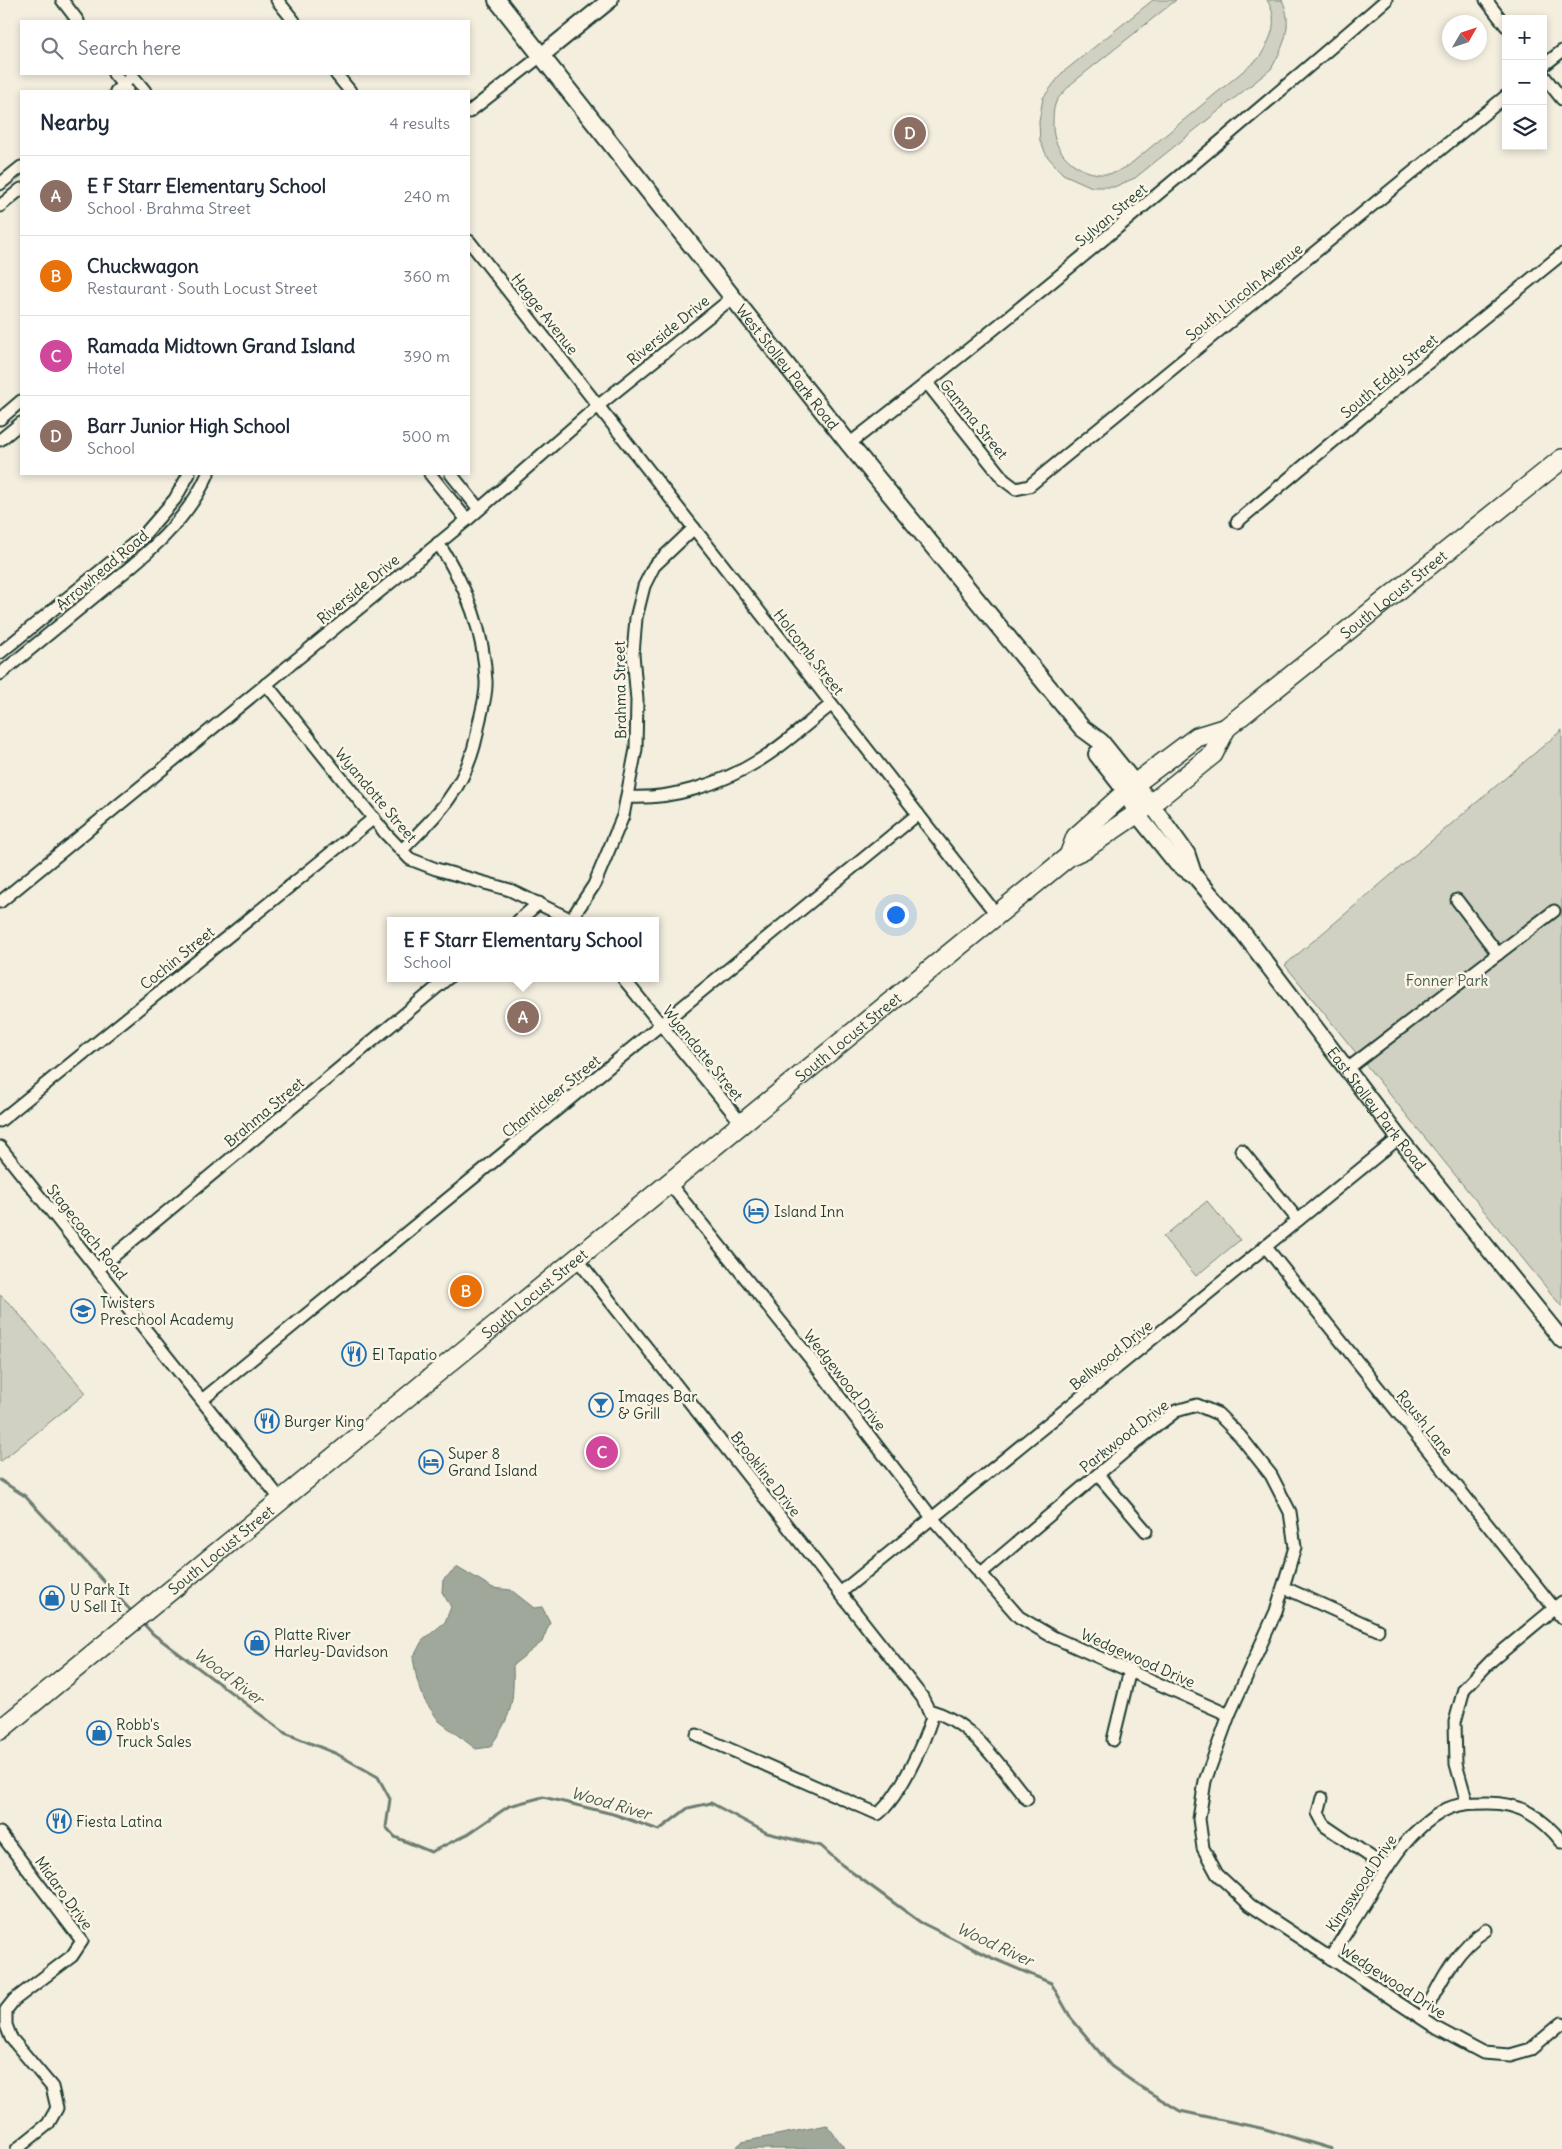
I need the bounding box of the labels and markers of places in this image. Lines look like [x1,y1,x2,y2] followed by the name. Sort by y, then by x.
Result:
[894,114,926,152] pin: D
[507,998,539,1036] pin: A
[743,1198,769,1224] hotel icon: Island Inn
[774,1202,844,1221] place label: Island Inn
[450,1272,482,1310] pin: B
[100,1293,234,1329] place label: Twisters Preschool Academy
[70,1298,96,1324] school or university icon: Twisters Preschool Academy
[341,1341,367,1367] restaurant icon: El Tapatio
[372,1345,437,1364] place label: El Tapatio
[618,1387,697,1423] place label: Images Bar & Grill
[588,1392,614,1418] bar icon: Images Bar & Grill
[254,1408,280,1434] restaurant icon: Burger King
[284,1412,364,1431] place label: Burger King
[586,1433,618,1471] pin: C
[448,1444,537,1480] place label: Super 8 Grand Island
[418,1449,444,1475] hotel icon: Super 8 Grand Island
[70,1580,130,1616] place label: U Park It U Sell It
[39,1585,65,1611] shop icon: U Park It U Sell It
[274,1625,389,1661] place label: Platte River Harley-Davidson
[244,1630,270,1656] shop icon: Platte River Harley-Davidson
[116,1715,192,1751] place label: Robb's Truck Sales
[86,1720,112,1746] shop icon: Robb's Truck Sales
[46,1808,72,1834] restaurant icon: Fiesta Latina
[76,1812,163,1831] place label: Fiesta Latina

